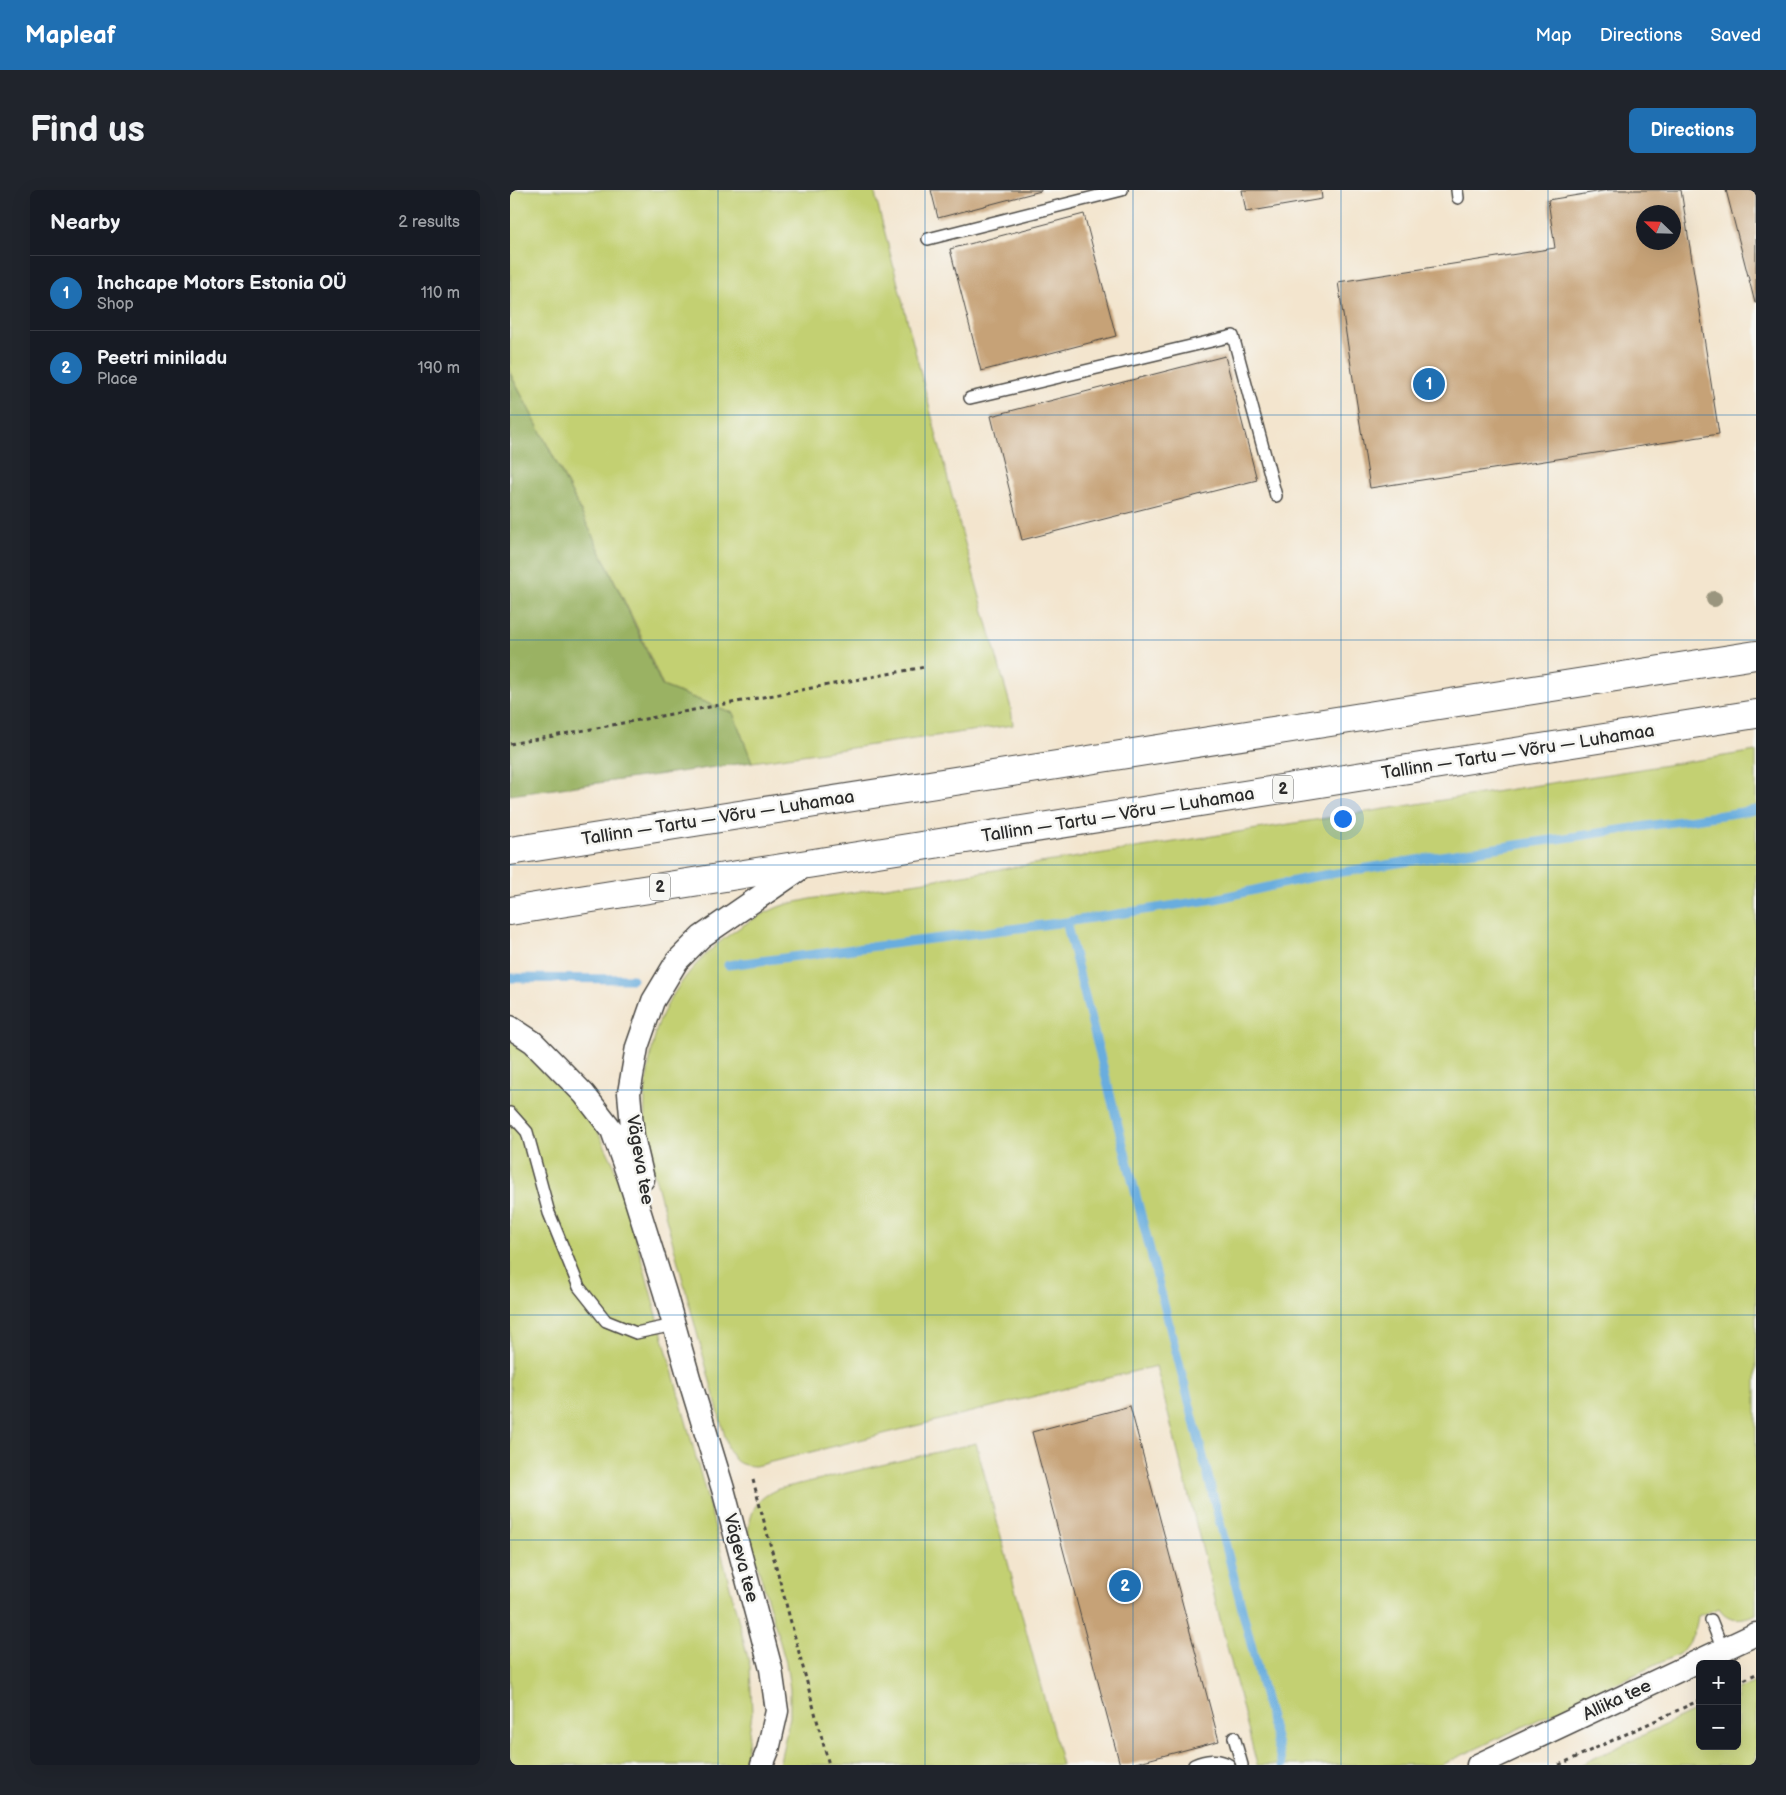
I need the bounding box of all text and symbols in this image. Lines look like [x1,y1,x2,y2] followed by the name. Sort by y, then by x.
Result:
[25,21,116,50] text: Mapleaf
[1536,25,1572,46] text: Map
[1600,25,1682,46] text: Directions
[1710,25,1761,46] text: Saved
[1629,108,1756,153] button: Directions
[30,109,145,152] text: Find us
[1636,205,1681,250] north arrow
[50,210,120,235] text: Nearby
[398,213,460,232] text: 2 results
[97,272,347,295] text: Inchcape Motors Estonia OÜ
[63,284,69,303] text: 1
[421,284,460,303] text: 110 m
[97,295,134,314] text: Shop
[97,347,227,370] text: Peetri miniladu
[61,359,71,378] text: 2
[418,359,460,378] text: 190 m
[1413,365,1445,403] pin: 1
[97,370,138,389] text: Place
[1380,720,1656,784] street label: Tallinn — Tartu — Võru — Luhamaa
[1273,776,1293,802] road number: 2
[980,783,1256,847] street label: Tallinn — Tartu — Võru — Luhamaa
[580,786,856,850] street label: Tallinn — Tartu — Võru — Luhamaa
[1330,806,1356,832] your location
[650,874,670,900] road number: 2
[622,1113,658,1207] street label: Vägeva tee
[719,1511,763,1605] street label: Vägeva tee
[1109,1567,1141,1605] pin: 2
[1696,1660,1741,1750] map controls
[1696,1660,1741,1705] button: +
[1579,1675,1655,1725] street label: Allika tee
[1696,1705,1741,1750] button: −

